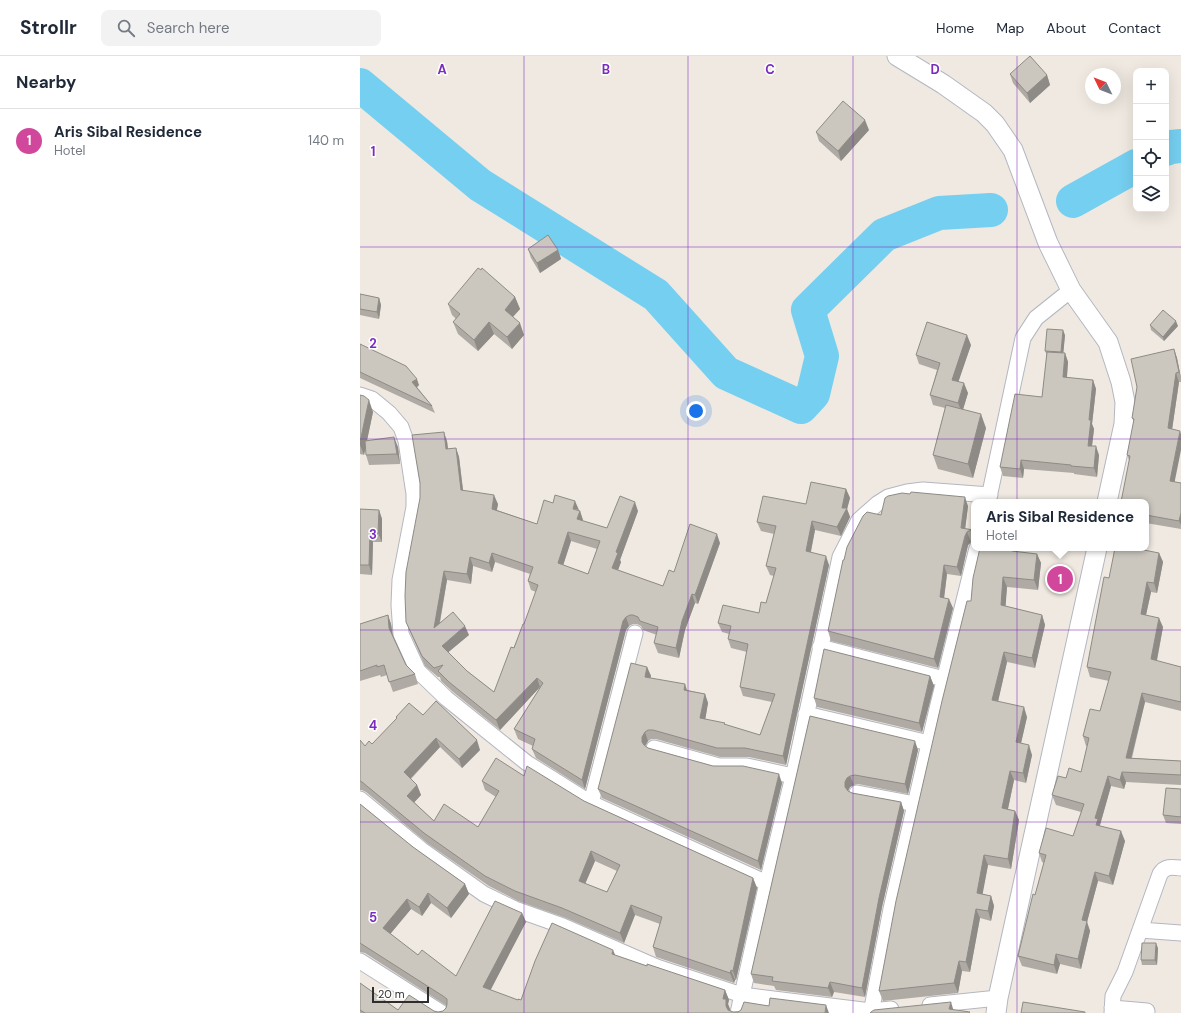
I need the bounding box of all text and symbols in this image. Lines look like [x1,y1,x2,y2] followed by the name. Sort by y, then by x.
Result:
[101,10,381,46] search box
[20,15,77,40] text: Strollr
[115,17,137,39] icon: search
[147,18,230,38] text: Search here
[936,19,974,37] text: Home
[996,19,1024,37] text: Map
[1046,19,1086,37] text: About
[1108,19,1161,37] text: Contact
[437,61,447,78] text: A
[602,61,610,78] text: B
[765,61,775,78] text: C
[930,61,940,78] text: D
[1085,68,1121,104] north arrow
[1133,68,1169,212] map controls
[1133,68,1169,104] button: +
[16,71,76,93] text: Nearby
[1133,104,1169,140] button: −
[54,122,202,142] text: Aris Sibal Residence
[27,132,31,149] text: 1
[308,132,344,149] text: 140 m
[1133,140,1169,176] button: locate
[54,142,86,159] text: Hotel
[371,143,375,160] text: 1
[1133,176,1169,212] button: layers
[369,335,377,352] text: 2
[686,401,706,421] your location
[971,499,1149,551] popup
[986,507,1134,527] text: Aris Sibal Residence
[369,526,377,543] text: 3
[986,527,1017,544] text: Hotel
[1047,564,1073,594] pin: 1
[369,717,377,734] text: 4
[369,909,377,926] text: 5
[372,985,429,1004] scale bar
[378,987,404,1001] text: 20 m

